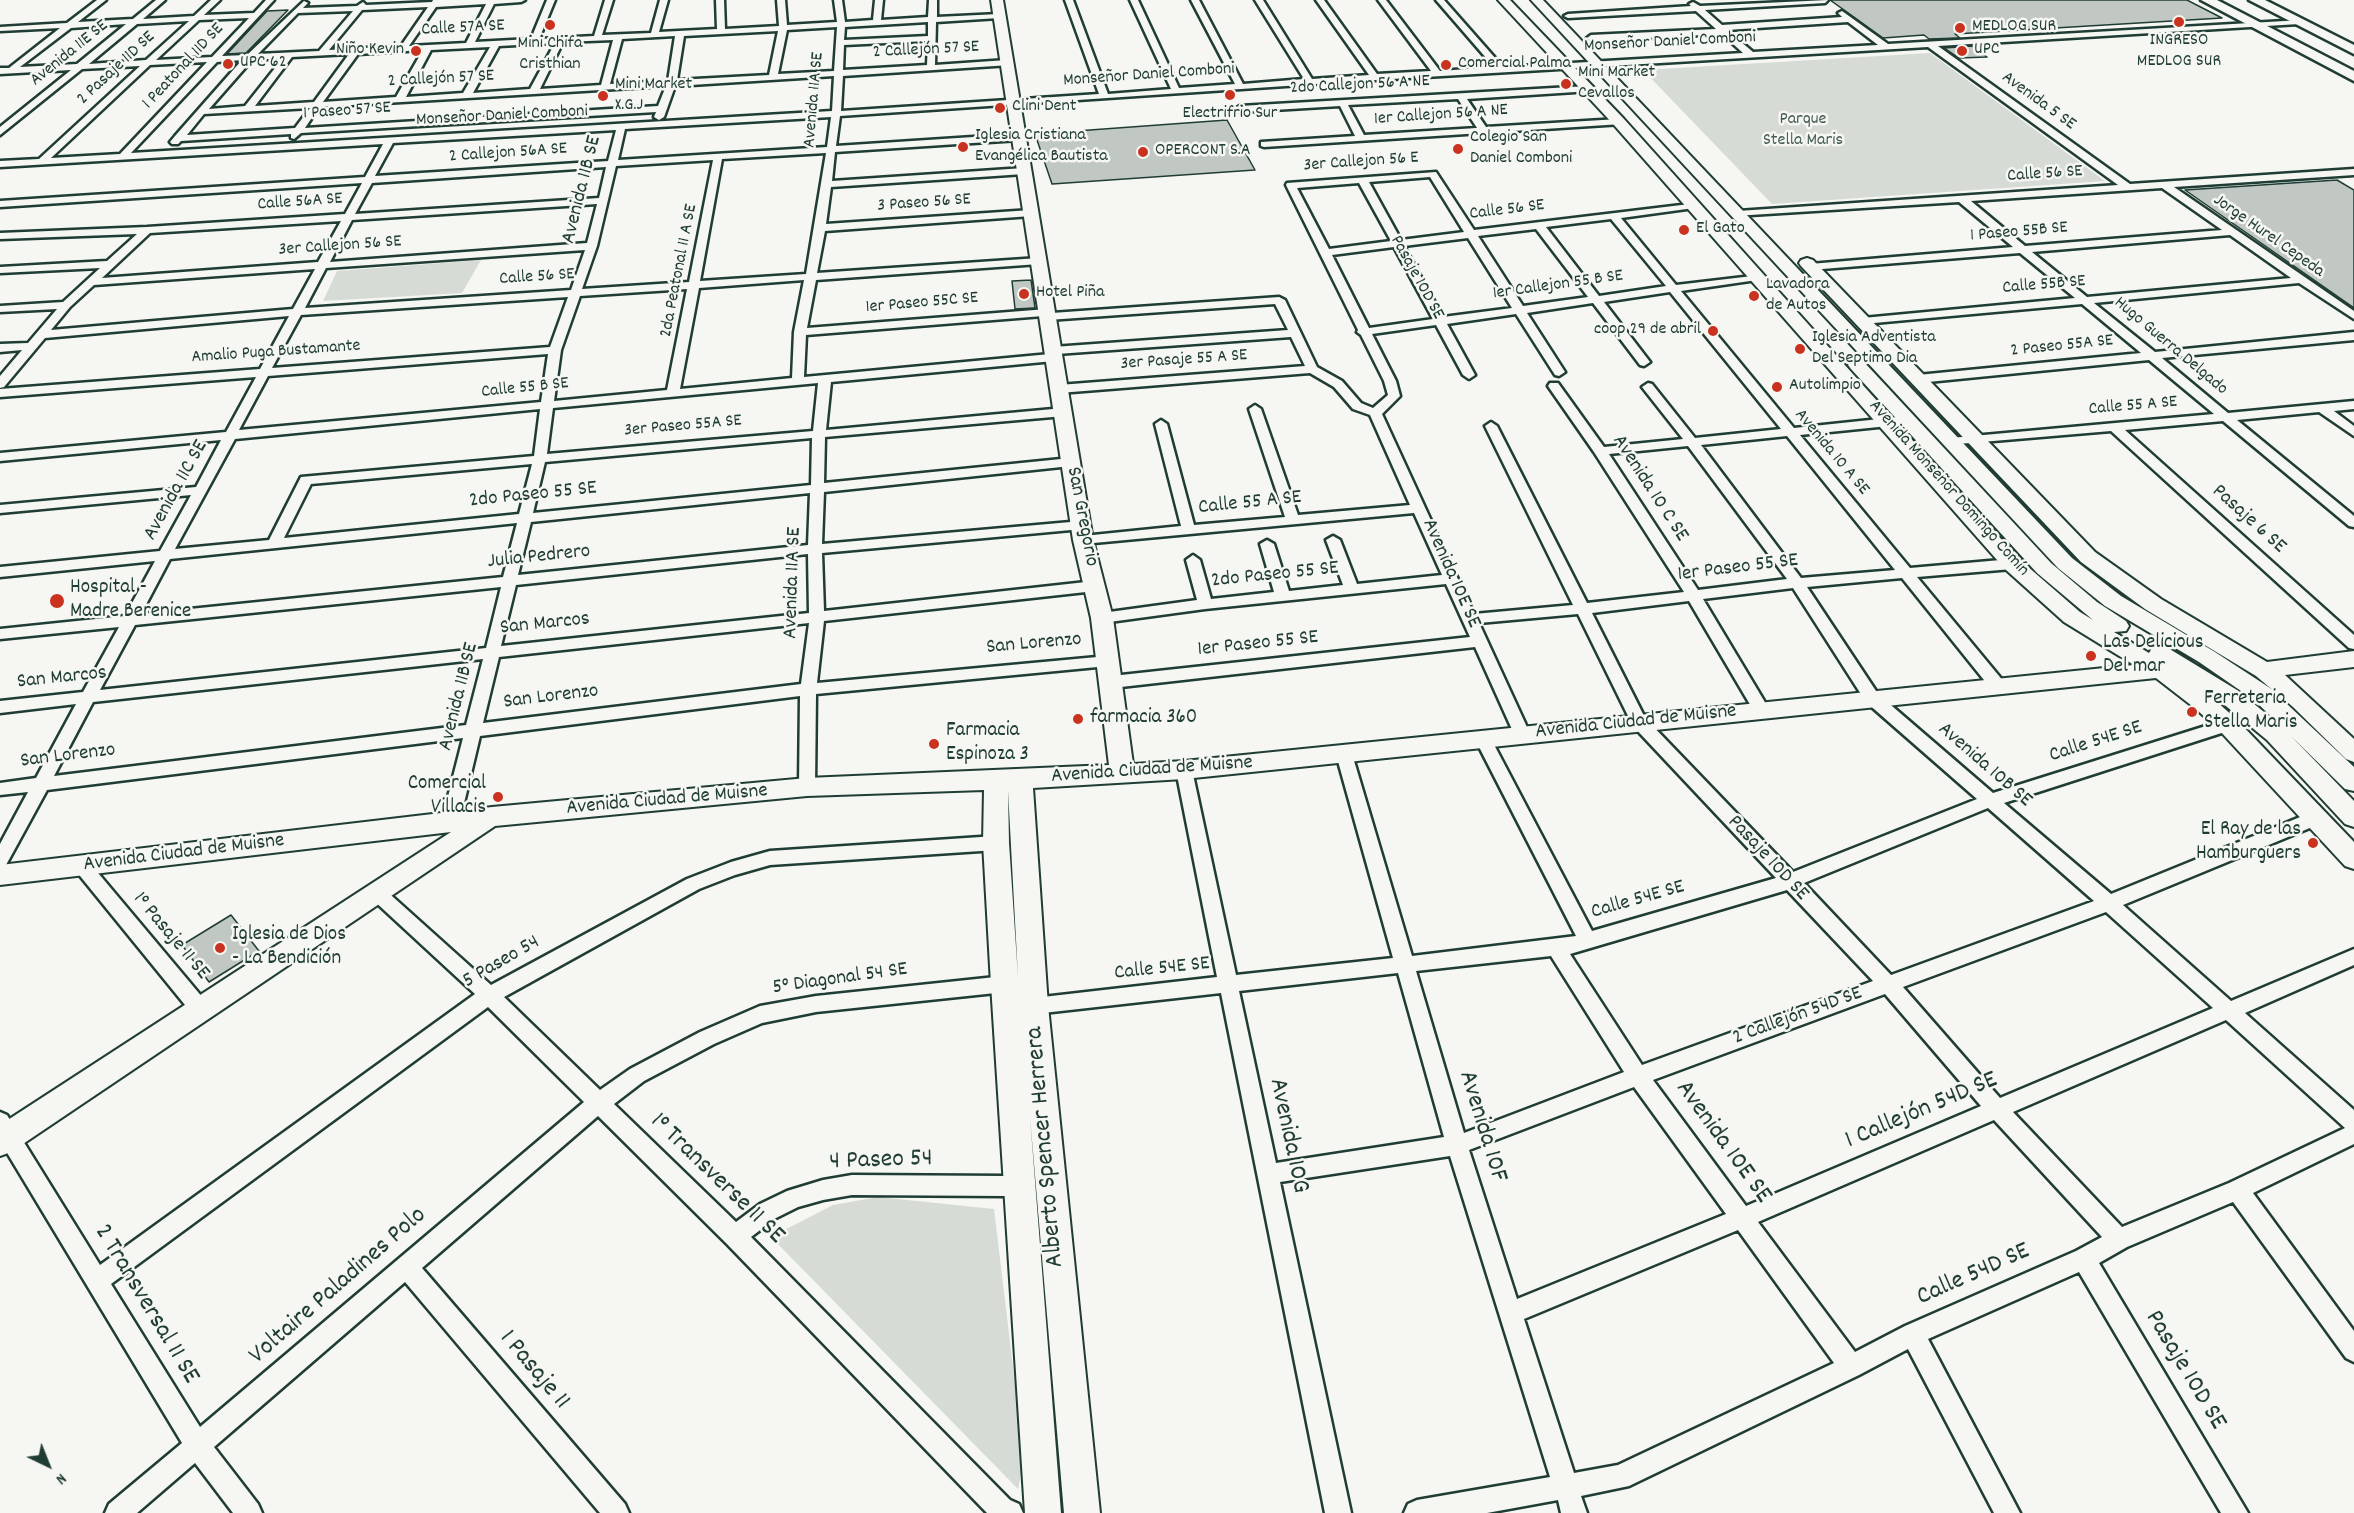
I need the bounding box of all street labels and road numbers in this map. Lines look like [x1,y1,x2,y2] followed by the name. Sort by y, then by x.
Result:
[27,16,113,92] street label: Avenida 11E SE
[421,16,505,42] street label: Calle 57A SE
[139,19,229,115] street label: 1 Peatonal 11D SE
[74,27,160,111] street label: 2 Pasaje 11D SE
[1584,28,1756,58] street label: Monseñor Daniel Comboni
[872,37,980,65] street label: 2 Callejón 57 SE
[800,51,830,149] street label: Avenida 11A SE
[1063,59,1235,93] street label: Monseñor Daniel Comboni
[387,66,495,94] street label: 2 Callejón 57 SE
[1997,68,2079,136] street label: Avenida 5 SE
[1290,72,1430,100] street label: 2do Callejon 56 A NE
[302,98,392,126] street label: 1 Paseo 57 SE
[1373,101,1509,131] street label: 1er Callejon 56 A NE
[416,102,588,132] street label: Monseñor Daniel Comboni
[557,133,609,247] street label: Avenida 11B SE
[448,139,568,169] street label: 2 Callejon 56A SE
[1303,148,1419,178] street label: 3er Callejon 56 E
[2007,162,2083,188] street label: Calle 56 SE
[257,189,343,217] street label: Calle 56A SE
[876,190,972,218] street label: 3 Paseo 56 SE
[2208,191,2328,283] street label: Jorge Hurel Cepeda
[1468,196,1546,226] street label: Calle 56 SE
[656,203,704,339] street label: 2da Peatonal 11 A SE
[1969,218,2069,248] street label: 1 Paseo 55B SE
[278,232,402,262] street label: 3er Callejon 56 SE
[1384,232,1448,324] street label: Pasaje 10D SE
[499,265,575,291] street label: Calle 56 SE
[1492,266,1624,306] street label: 1er Callejon 55 B SE
[2002,272,2086,300] street label: Calle 55B SE
[865,288,979,320] street label: 1er Paseo 55C SE
[2109,293,2231,401] street label: Hugo Guerra Delgado
[2010,331,2114,363] street label: 2 Paseo 55A SE
[191,336,361,370] street label: Amalio Puga Bustamante
[1120,346,1248,376] street label: 3er Pasaje 55 A SE
[480,374,570,404] street label: Calle 55 B SE
[2088,392,2178,422] street label: Calle 55 A SE
[1863,396,2033,582] street label: Avenida Monseñor Domingo Comín
[1789,406,1873,500] street label: Avenida 10 A SE
[623,411,743,443] street label: 3er Paseo 55A SE
[1605,431,1693,547] street label: Avenida 10 C SE
[139,436,215,546] street label: Avenida 11C SE
[1059,465,1103,569] street label: San Gregorio
[468,477,598,515] street label: 2do Paseo 55 SE
[2206,480,2290,560] street label: Pasaje 6 SE
[1197,486,1303,522] street label: Calle 55 A SE
[1415,516,1485,632] street label: Avenida 10E SE
[779,527,809,639] street label: Avenida 11A SE
[486,540,592,576] street label: Julia Pedrero
[1676,549,1800,589] street label: 1er Paseo 55 SE
[1210,557,1340,595] street label: 2do Paseo 55 SE
[499,608,591,642] street label: San Marcos
[1196,626,1320,664] street label: 1er Paseo 55 SE
[985,628,1083,662] street label: San Lorenzo
[434,640,486,754] street label: Avenida 11B SE
[16,662,108,696] street label: San Marcos
[502,680,600,716] street label: San Lorenzo
[1534,700,1738,746] street label: Avenida Ciudad de Muisne
[2047,716,2145,770] street label: Calle 54E SE
[1932,718,2036,814] street label: Avenida 10B SE
[19,739,117,775] street label: San Lorenzo
[1050,751,1254,791] street label: Avenida Ciudad de Muisne
[565,780,769,822] street label: Avenida Ciudad de Muisne
[1721,811,1813,907] street label: Pasaje 10D SE
[82,829,286,879] street label: Avenida Ciudad de Muisne
[1588,876,1688,926] street label: Calle 54E SE
[126,888,214,986] street label: 1° Pasaje 11 SE
[459,931,545,995] street label: 5 Paseo 54
[1113,952,1211,988] street label: Calle 54E SE
[771,958,909,1002] street label: 5° Diagonal 54 SE
[1730,982,1866,1052] street label: 2 Callejón 54D SE
[1021,1025,1073,1269] street label: Alberto Spencer Herrera
[1841,1066,2003,1158] street label: 1 Callejón 54D SE
[1449,1067,1513,1187] street label: Avenida 10F
[1667,1075,1777,1211] street label: Avenida 10E SE
[1260,1076,1314,1196] street label: Avenida 10G
[642,1108,790,1252] street label: 1° Transverse 11 SE
[829,1145,933,1179] street label: 4 Paseo 54
[244,1202,434,1372] street label: Voltaire Paladines Polo
[85,1220,205,1390] street label: 2 Transversal 11 SE
[1913,1237,2035,1315] street label: Calle 54D SE
[2136,1306,2232,1436] street label: Pasaje 10D SE
[491,1325,575,1417] street label: 1 Pasaje 11

